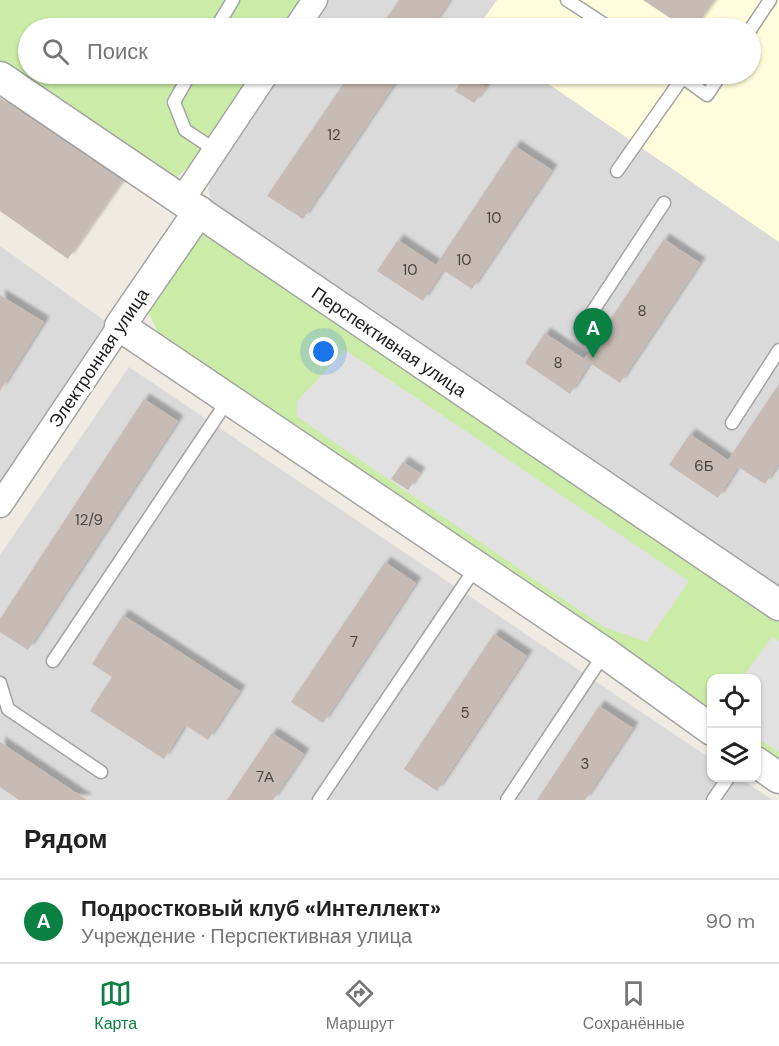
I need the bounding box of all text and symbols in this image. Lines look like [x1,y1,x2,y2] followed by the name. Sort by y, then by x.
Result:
[18,18,761,84] search box
[39,35,72,68] icon: search
[87,37,148,66] text: Поиск
[327,125,341,145] house number: 12
[487,208,501,228] house number: 10
[457,250,471,270] house number: 10
[403,260,417,280] house number: 10
[307,281,472,403] street label: Перспективная улица
[43,283,155,432] street label: Электронная улица
[637,301,647,321] house number: 8
[574,308,612,358] pin: A
[309,337,338,366] your location
[553,353,563,373] house number: 8
[694,456,714,476] house number: 6Б
[75,510,103,530] house number: 12/9
[350,632,358,652] house number: 7
[707,674,761,782] map controls
[707,674,761,728] button: locate
[460,703,470,723] house number: 5
[707,728,761,782] button: layers
[581,754,589,774] house number: 3
[256,767,274,787] house number: 7А
[24,822,107,856] text: Рядом
[81,894,441,923] text: Подростковый клуб «Интеллект»
[36,908,51,934] text: A
[706,908,755,934] text: 90 m
[81,923,412,949] text: Учреждение · Перспективная улица
[94,977,137,1034] tab: Карта
[326,977,394,1034] tab: Маршрут
[583,977,685,1034] tab: Сохранённые

